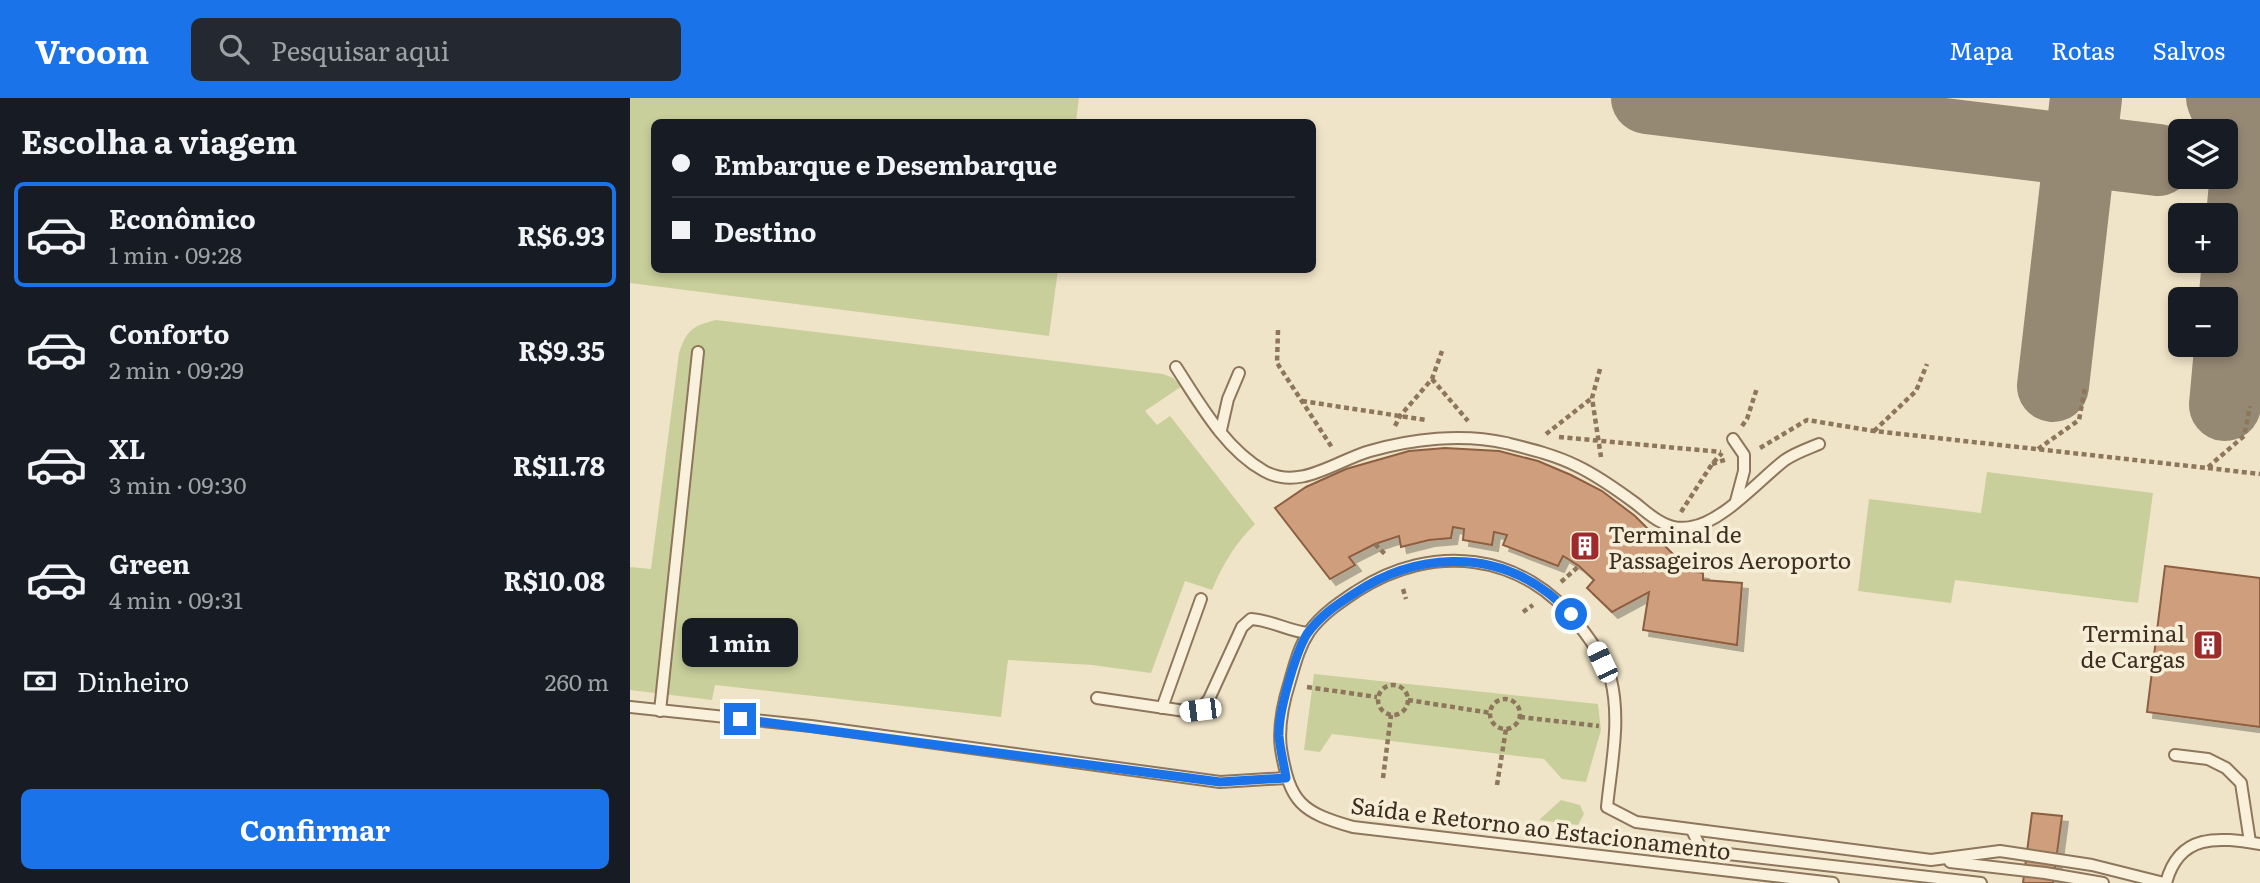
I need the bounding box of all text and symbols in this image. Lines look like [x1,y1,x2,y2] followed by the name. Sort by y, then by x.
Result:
[191,18,681,81] search box
[35,25,149,74] text: Vroom
[215,30,253,68] icon: search
[271,30,449,69] text: Pesquisar aqui
[1949,32,2013,67] text: Mapa
[2051,32,2115,67] text: Rotas
[2153,32,2225,67] text: Salvos
[21,116,297,164] text: Escolha a viagem
[2168,119,2238,357] map controls
[2168,119,2238,189] button: layers
[714,144,1057,183] text: Embarque e Desembarque
[109,198,256,237] text: Econômico
[25,203,88,266] icon: car
[2168,203,2238,273] button: +
[714,211,817,250] text: Destino
[517,215,605,254] text: R$6.93
[109,237,242,271] text: 1 min · 09:28
[2168,287,2238,357] button: −
[109,313,229,352] text: Conforto
[25,318,88,381] icon: car
[518,330,605,369] text: R$9.35
[109,352,244,386] text: 2 min · 09:29
[109,428,146,467] text: XL
[25,433,88,496] icon: car
[513,445,605,484] text: R$11.78
[109,467,247,501] text: 3 min · 09:30
[1608,516,1851,576] place label: Terminal de Passageiros Aeroporto
[1568,529,1602,563] building icon: Terminal de Passageiros Aeroporto
[109,543,190,582] text: Green
[25,548,88,611] icon: car
[503,560,605,599] text: R$10.08
[109,582,243,616] text: 4 min · 09:31
[1555,598,1587,630] route start
[2081,615,2185,675] place label: Terminal de Cargas
[682,618,798,666] callout: 1 min
[709,625,771,659] text: 1 min
[2191,628,2225,662] building icon: Terminal de Cargas
[1584,639,1621,685] car
[77,661,189,700] text: Dinheiro
[21,662,59,700] icon: cash
[545,664,609,698] text: 260 m
[1178,697,1223,723] car
[724,703,756,735] route end
[1349,787,1733,867] street label: Saída e Retorno ao Estacionamento
[21,789,609,869] button: Confirmar

